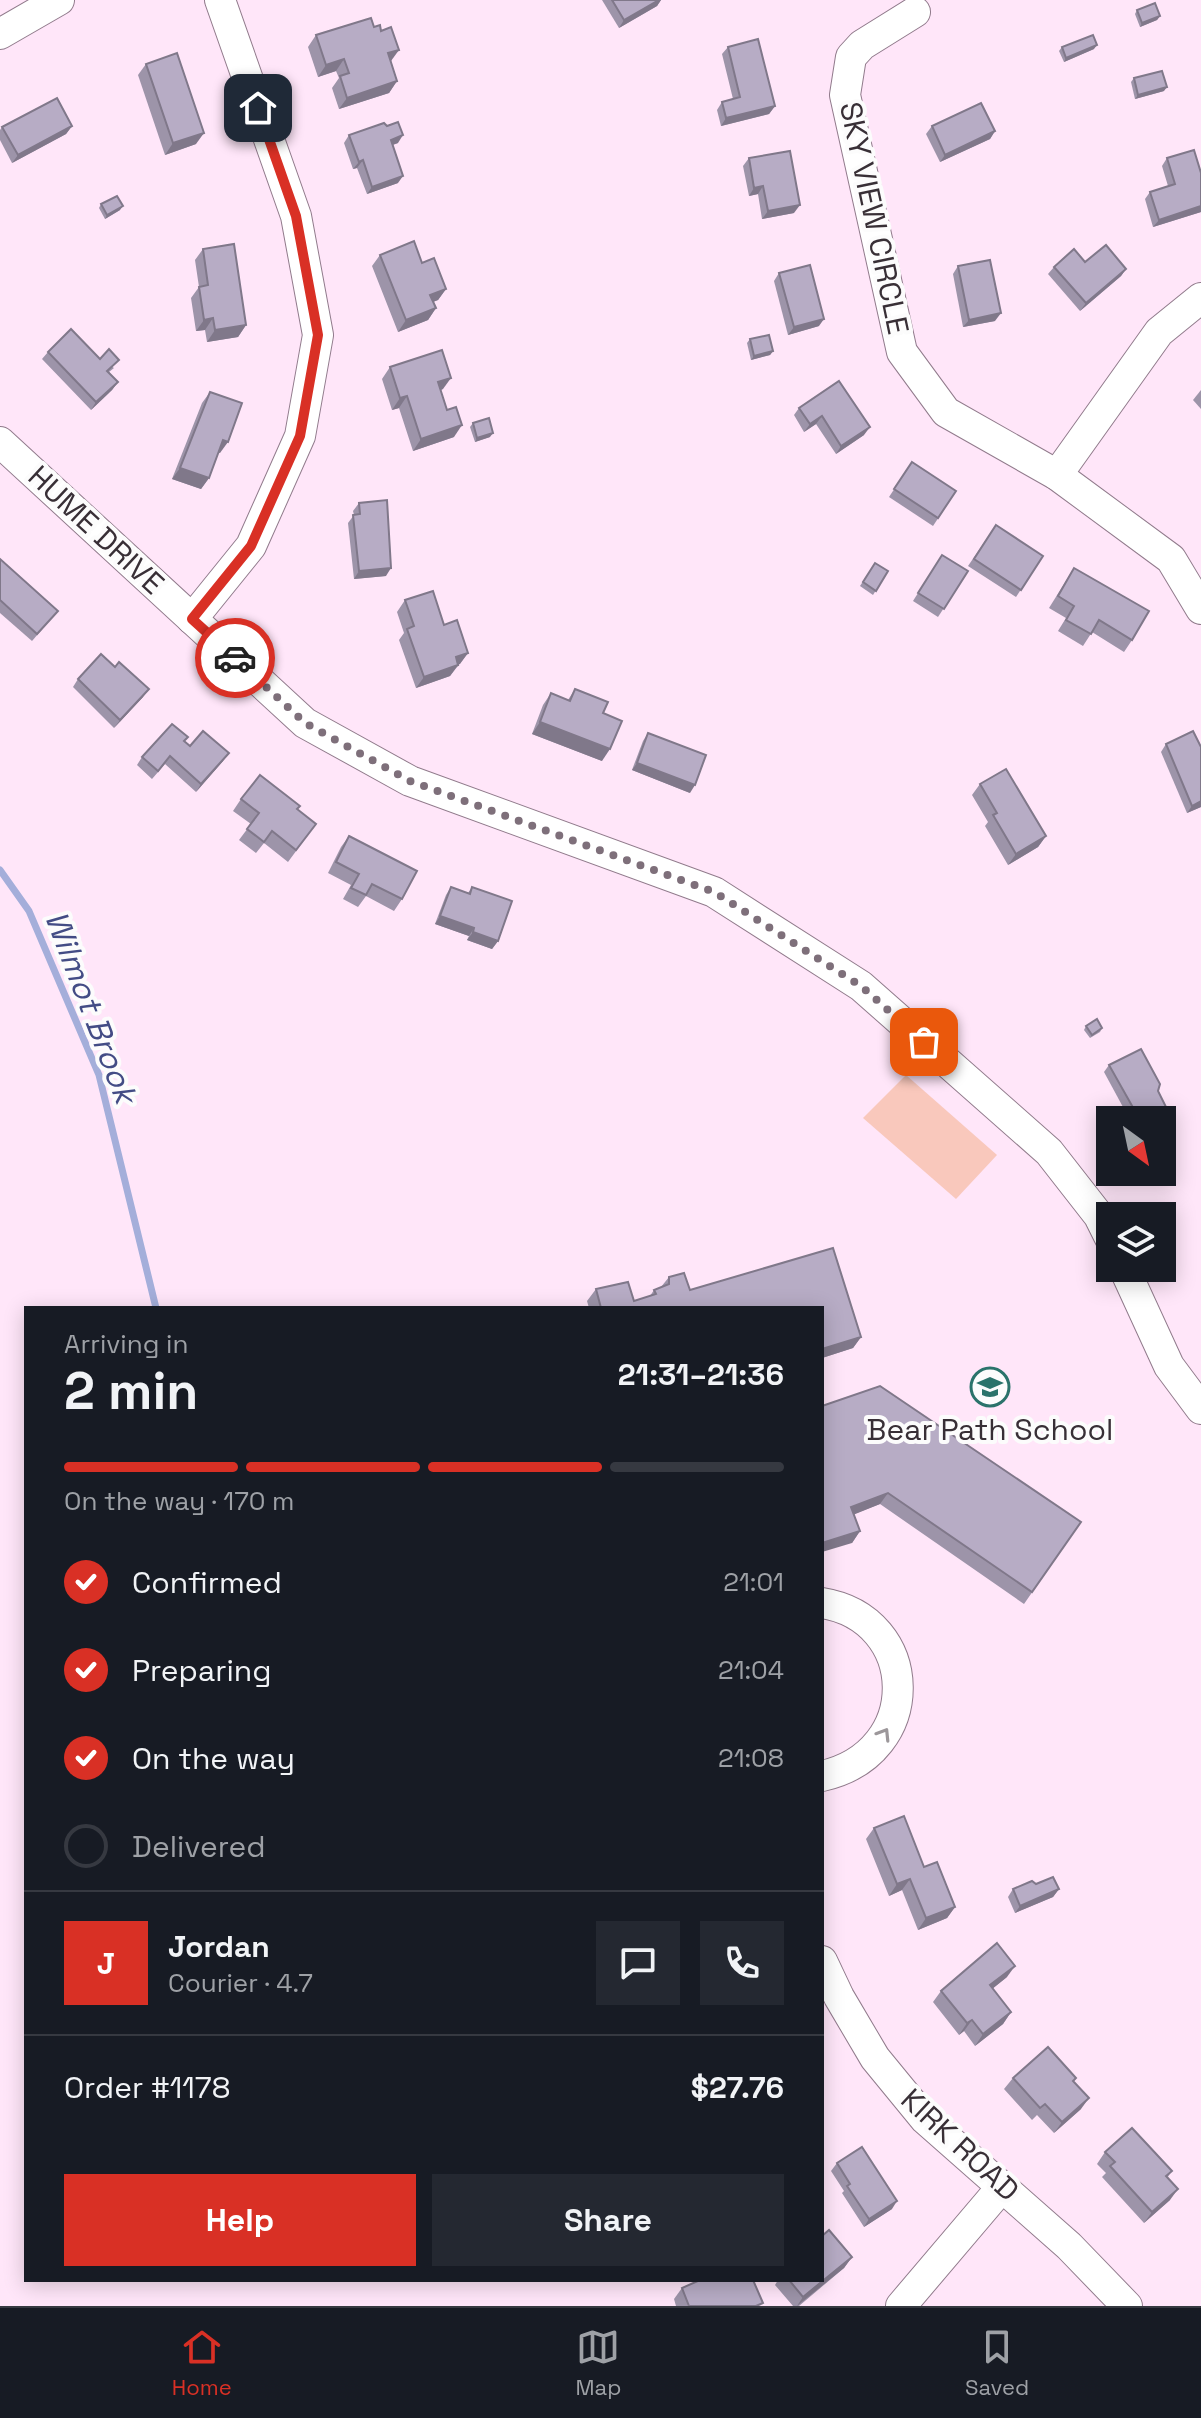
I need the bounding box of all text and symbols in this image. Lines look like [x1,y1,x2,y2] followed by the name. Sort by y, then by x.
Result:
[224,74,292,142] pin
[236,86,280,130] icon: home
[831,98,918,338] street label: SKY VIEW CIRCLE
[20,457,172,602] street label: HUME DRIVE
[195,618,275,698] courier
[213,636,257,680] icon: car
[36,905,147,1112] water label: Wilmot Brook
[890,1008,958,1076] pin
[902,1020,946,1064] icon: bag
[1096,1106,1176,1186] north arrow
[1096,1106,1176,1282] map controls
[1096,1202,1176,1282] button: layers
[64,1327,188,1361] text: Arriving in
[618,1355,784,1394] text: 21:31–21:36
[64,1358,198,1424] text: 2 min
[969,1366,1011,1408] school or university icon: Bear Path School
[867,1410,1113,1449] place label: Bear Path School
[64,1484,294,1518] text: On the way · 170 m
[64,1560,108,1604] icon: check
[132,1563,282,1602] text: Confirmed
[723,1565,784,1599] text: 21:01
[64,1648,108,1692] icon: check
[132,1651,271,1690] text: Preparing
[718,1653,784,1687] text: 21:04
[874,1729,889,1743] one-way arrow
[64,1736,108,1780] icon: check
[132,1739,295,1778] text: On the way
[718,1741,784,1775] text: 21:08
[132,1827,266,1866] text: Delivered
[596,1921,680,2005] button: chat
[700,1921,784,2005] button: phone
[168,1927,270,1966] text: Jordan
[97,1944,115,1983] text: J
[168,1966,313,2000] text: Courier · 4.7
[64,2068,230,2107] text: Order #1178
[691,2068,784,2107] text: $27.76
[893,2080,1028,2209] street label: KIRK ROAD
[64,2174,416,2266] button: Help
[432,2174,784,2266] button: Share
[172,2325,232,2401] tab: Home
[575,2325,621,2401] tab: Map
[965,2325,1029,2401] tab: Saved

